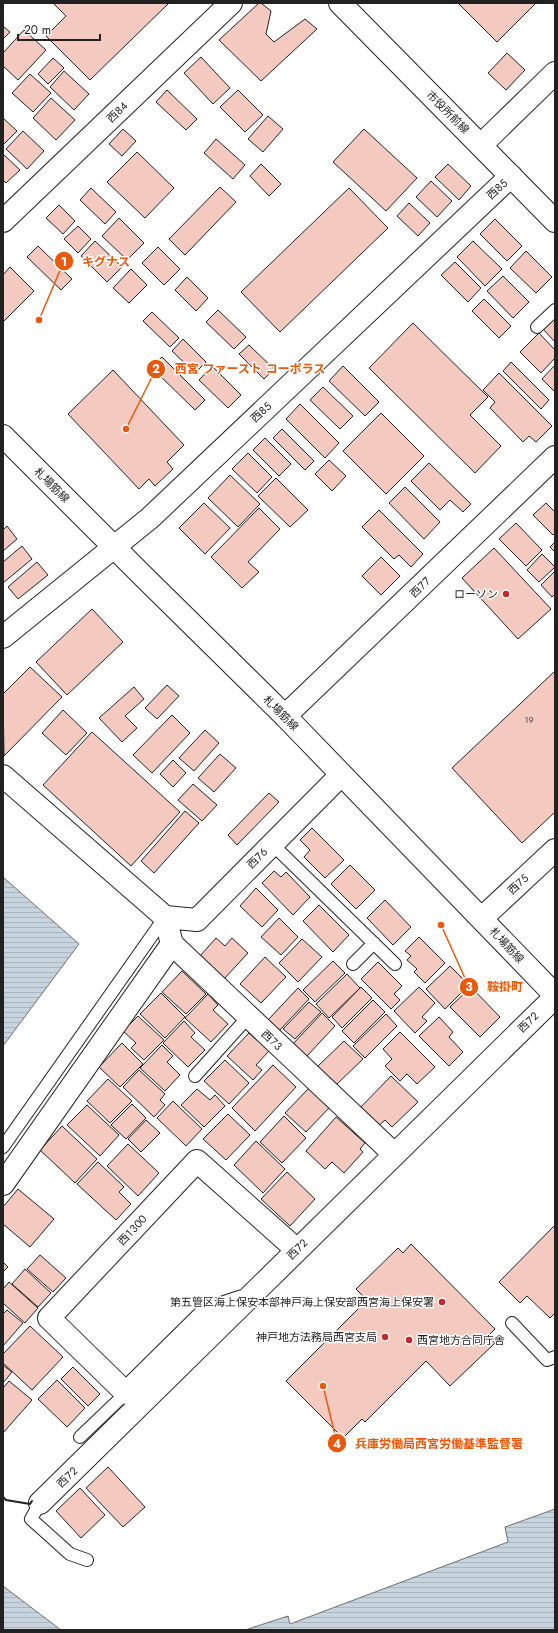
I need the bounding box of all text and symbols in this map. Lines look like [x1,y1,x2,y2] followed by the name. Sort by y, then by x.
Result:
[18,16,100,42] scale bar
[24,21,51,39] text: 20 m
[423,87,473,137] street label: 市役所前線
[103,98,132,126] street label: 西８４
[483,175,511,203] street label: 西８５
[54,249,138,273] callout: キグナス
[61,253,67,271] text: 1
[82,253,130,271] text: キグナス
[146,357,333,381] callout: 西宮 ファースト コーポラス
[152,360,160,378] text: 2
[175,360,325,378] text: 西宮 ファースト コーポラス
[247,398,275,426] street label: 西８５
[31,464,73,506] street label: 札場筋線
[406,573,435,601] street label: 西７７
[454,586,498,602] place label: ローソン
[501,589,511,599] marker: ローソン
[260,692,302,734] street label: 札場筋線
[524,713,534,726] house number: 19
[243,844,271,872] street label: 西７６
[504,870,532,898] street label: 西７５
[486,923,528,967] street label: 札場筋線
[459,975,531,999] callout: 鞍掛町
[465,978,473,996] text: 3
[487,978,523,996] text: 鞍掛町
[514,1008,542,1036] street label: 西７２
[258,1026,286,1054] street label: 西７３
[114,1211,151,1249] street label: 西１３００
[283,1235,311,1263] street label: 西７２
[170,1294,434,1310] place label: 第五管区海上保安本部神戸海上保安部西宮海上保安署
[437,1297,447,1307] marker: 第五管区海上保安本部神戸海上保安部西宮海上保安署
[256,1329,377,1345] place label: 神戸地方法務局西宮支局
[380,1332,390,1342] marker: 神戸地方法務局西宮支局
[417,1332,505,1348] place label: 西宮地方合同庁舎
[404,1335,414,1345] marker: 西宮地方合同庁舎
[327,1431,531,1455] callout: 兵庫労働局西宮労働基準監督署
[333,1435,341,1453] text: 4
[355,1435,523,1453] text: 兵庫労働局西宮労働基準監督署
[53,1463,81,1491] street label: 西７２

